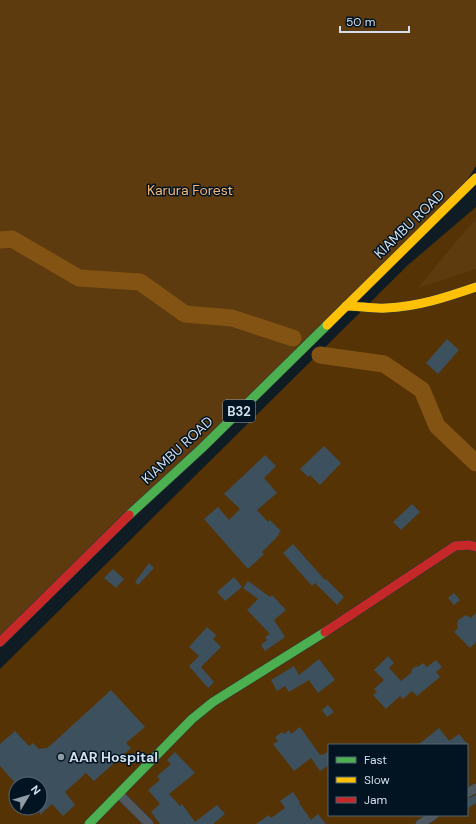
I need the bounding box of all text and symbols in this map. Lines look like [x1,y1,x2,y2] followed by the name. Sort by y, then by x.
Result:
[340,8,409,34] scale bar
[346,14,375,30] text: 50 m
[147,181,233,199] park label: Karura Forest
[370,186,448,262] street label: KIAMBU ROAD
[223,400,255,422] road number: B32
[137,412,217,488] street label: KIAMBU ROAD
[328,744,468,816] legend
[69,748,158,766] place label: AAR Hospital
[56,752,66,762] marker: AAR Hospital
[364,752,387,768] text: Fast
[364,772,390,788] text: Slow
[8,776,48,816] north arrow
[28,782,44,797] text: N
[364,792,387,808] text: Jam

